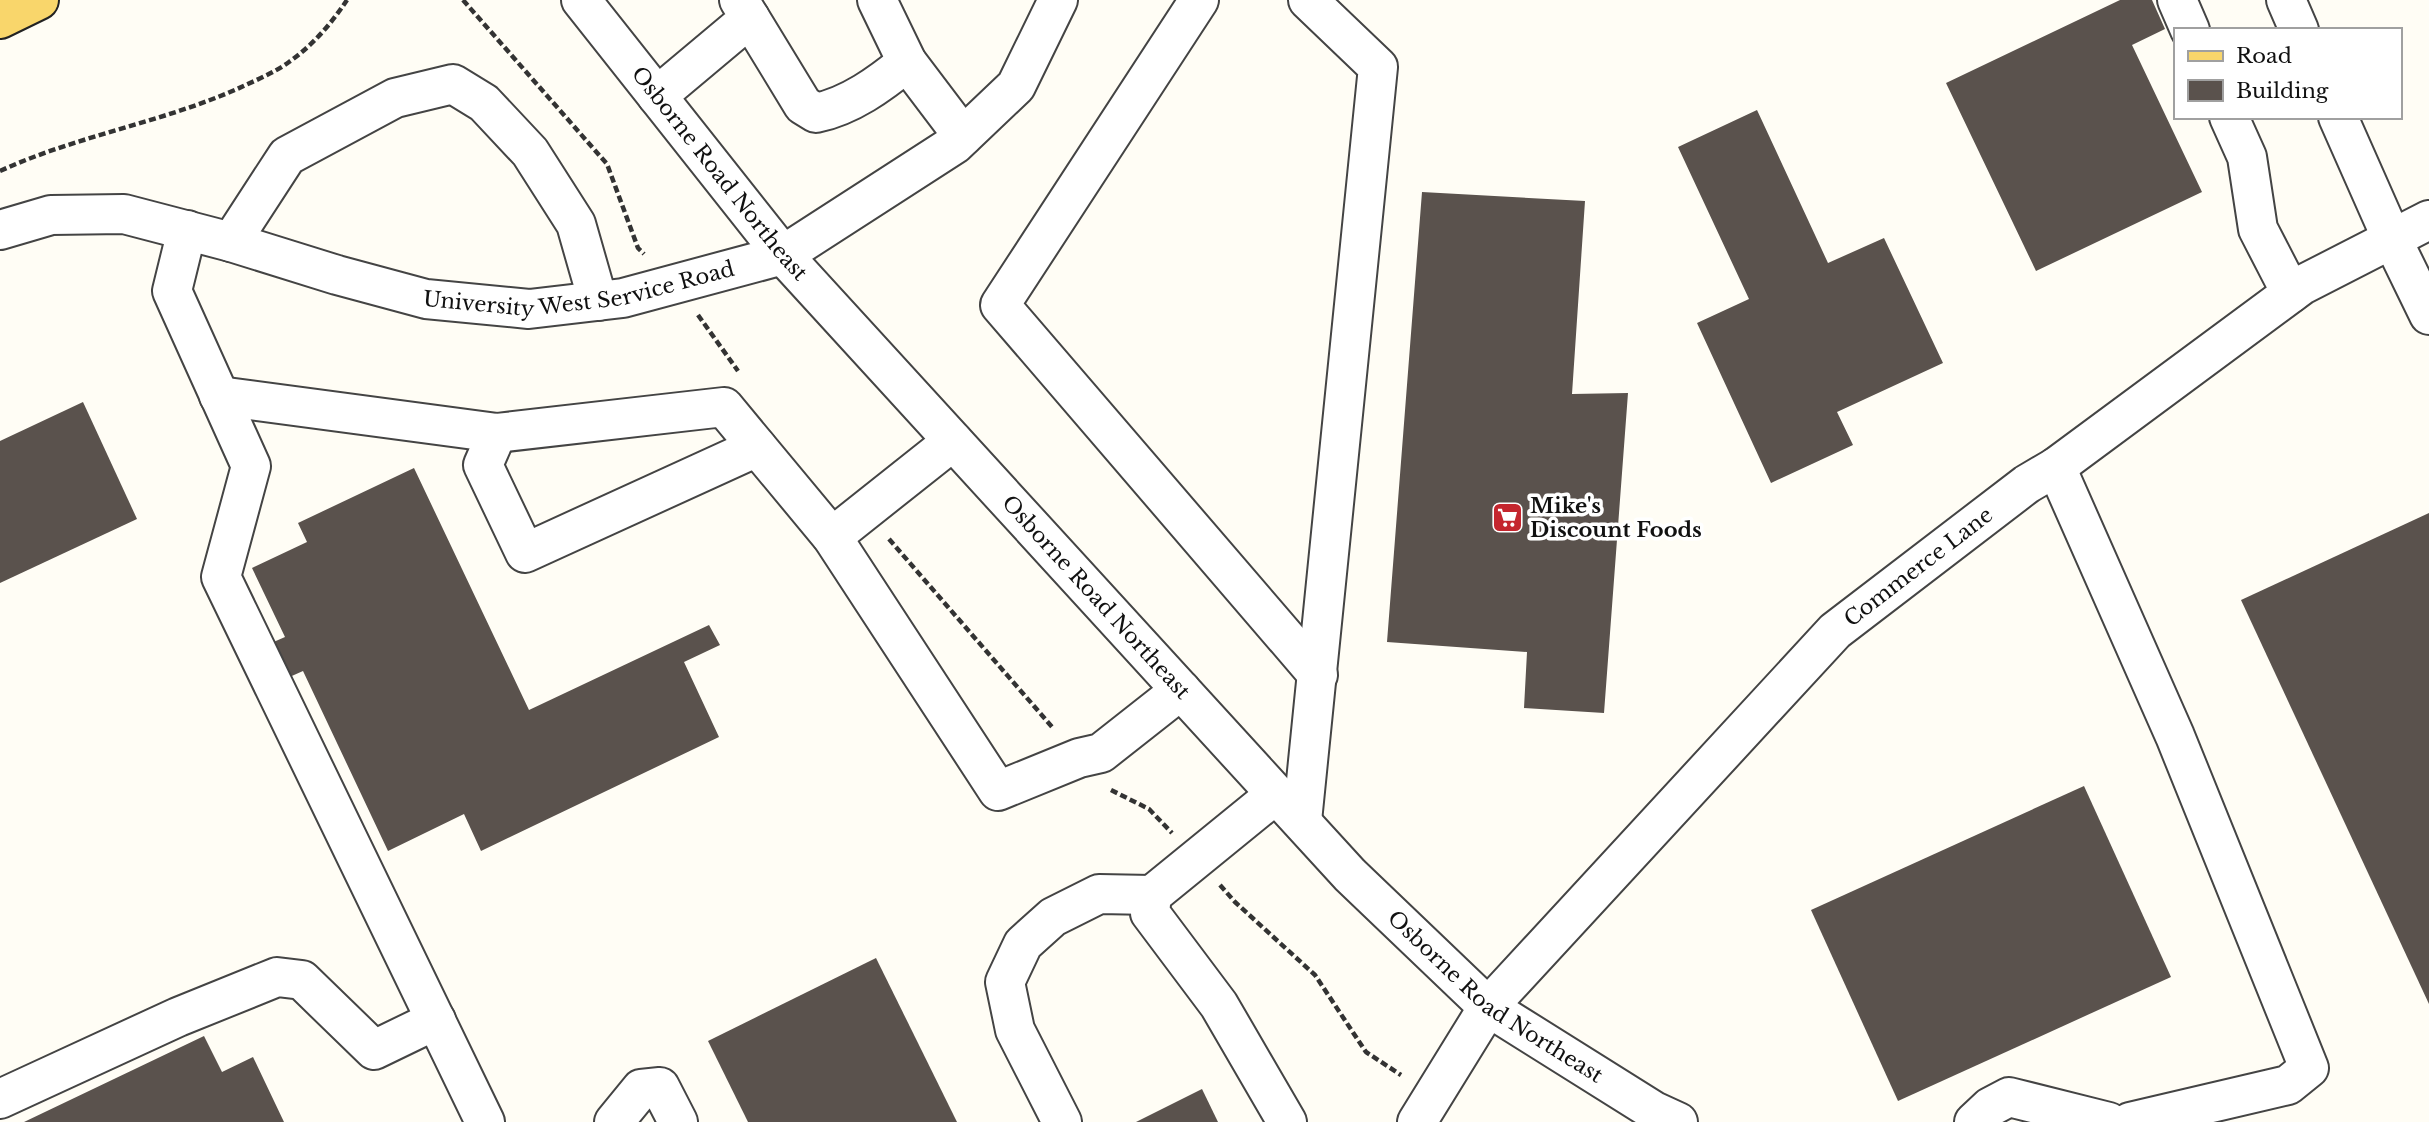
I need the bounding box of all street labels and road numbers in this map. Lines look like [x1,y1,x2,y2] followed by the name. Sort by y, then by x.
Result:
[626,61,813,286] street label: Osborne Road Northeast
[422,256,737,323] street label: University West Service Road
[996,490,1196,704] street label: Osborne Road Northeast
[1839,502,1998,632] street label: Commerce Lane
[1382,905,1608,1089] street label: Osborne Road Northeast

